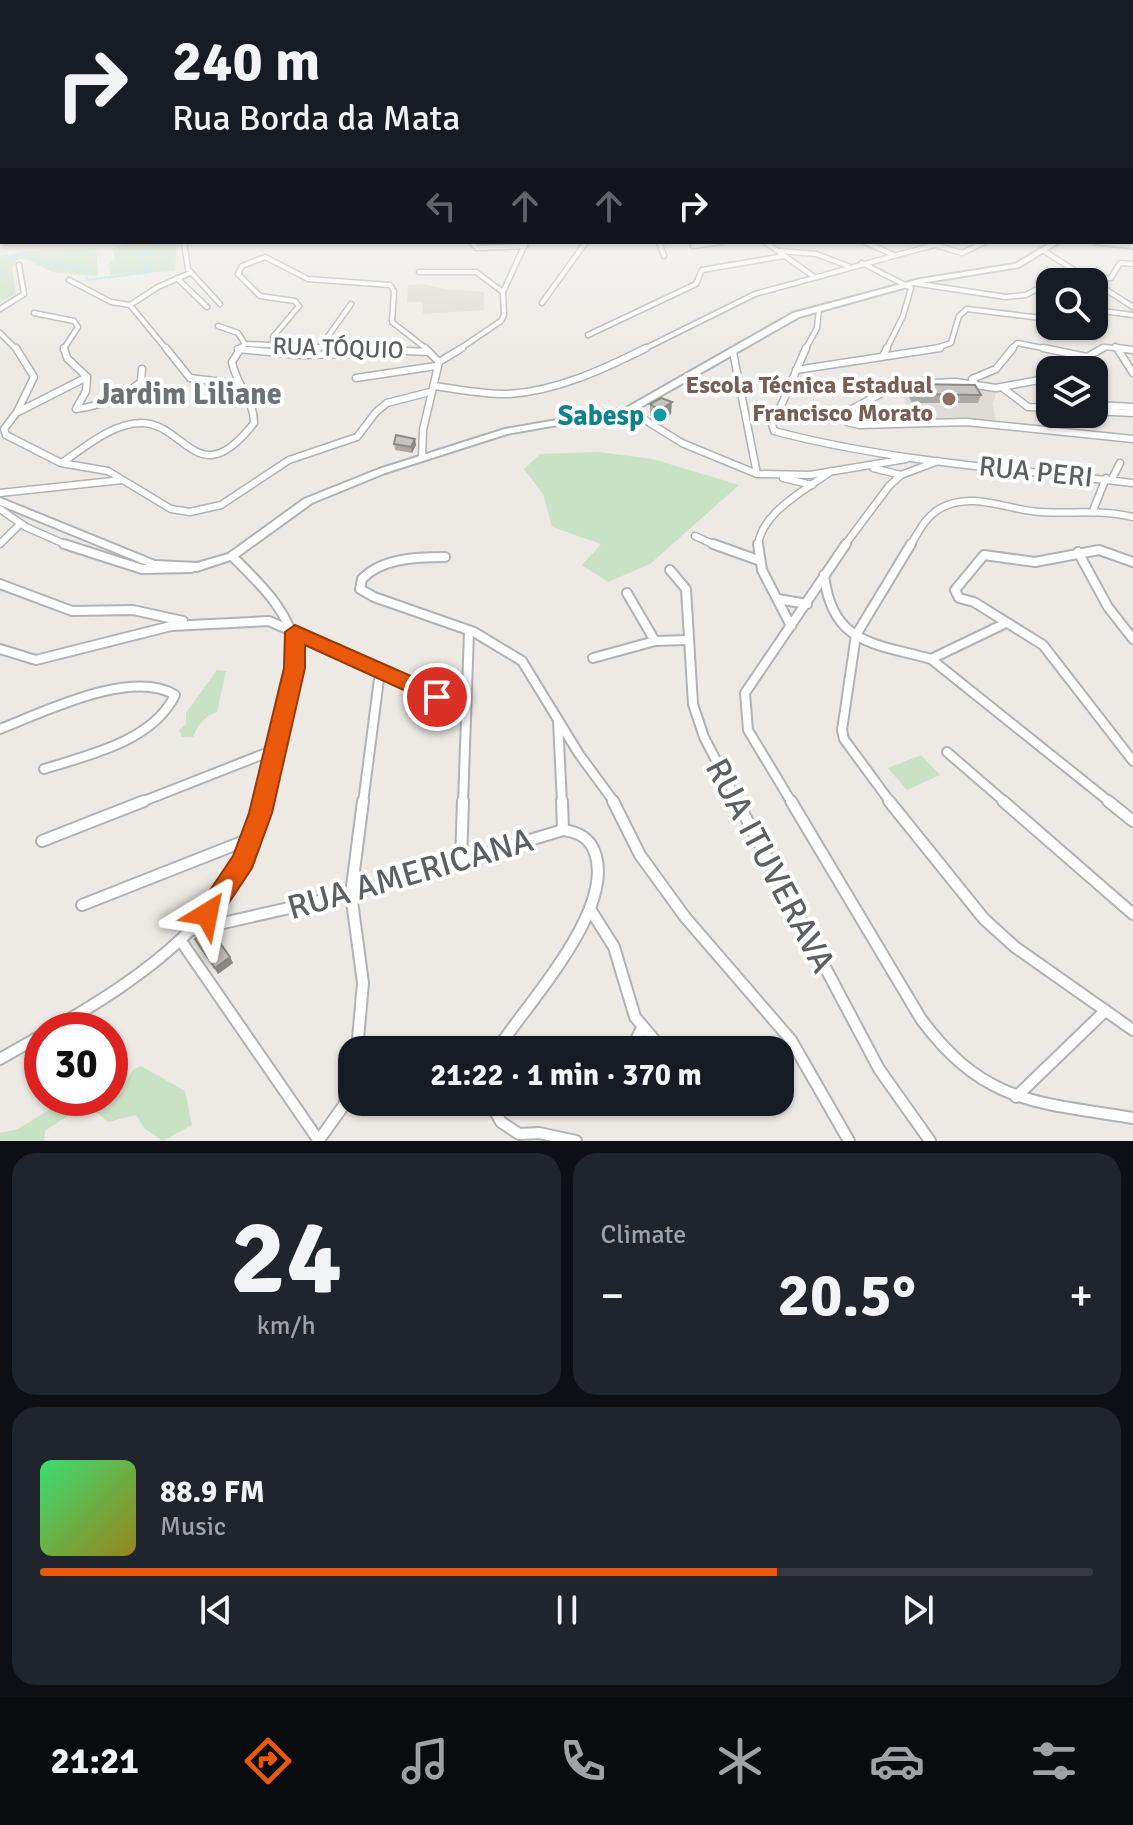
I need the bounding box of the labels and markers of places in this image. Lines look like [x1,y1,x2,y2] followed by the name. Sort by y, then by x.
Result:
[685,370,933,428] place label: Escola Técnica Estadual Francisco Morato
[940,390,958,408] marker: Escola Técnica Estadual Francisco Morato
[558,399,644,433] place label: Sabesp
[651,406,669,424] marker: Sabesp
[403,663,471,731] pin

